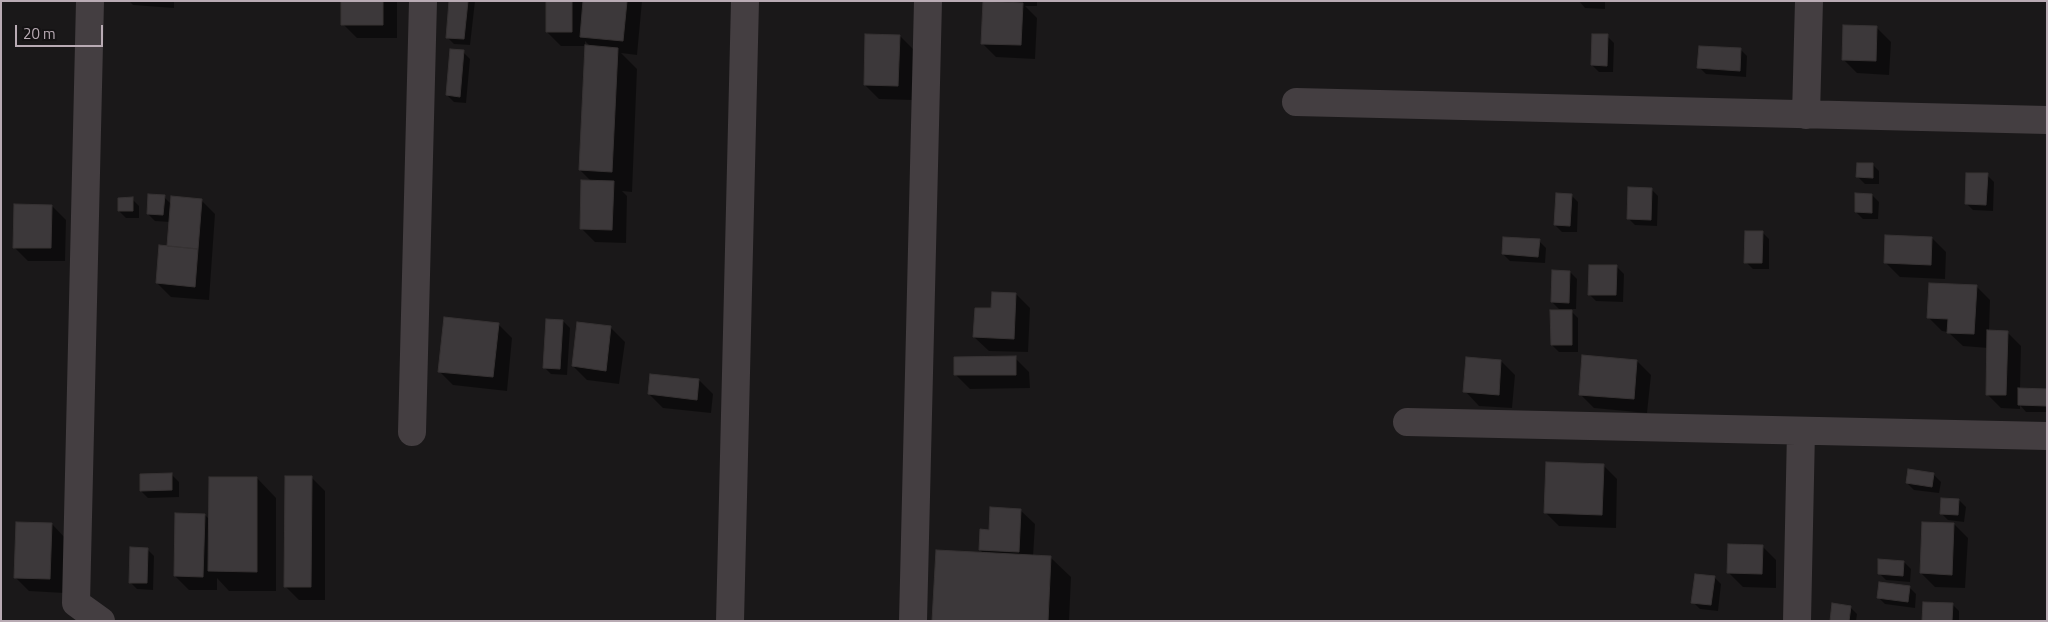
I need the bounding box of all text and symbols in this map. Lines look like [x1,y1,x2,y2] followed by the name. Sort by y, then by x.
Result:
[18,15,105,47] scale bar
[23,22,56,45] text: 20 m

